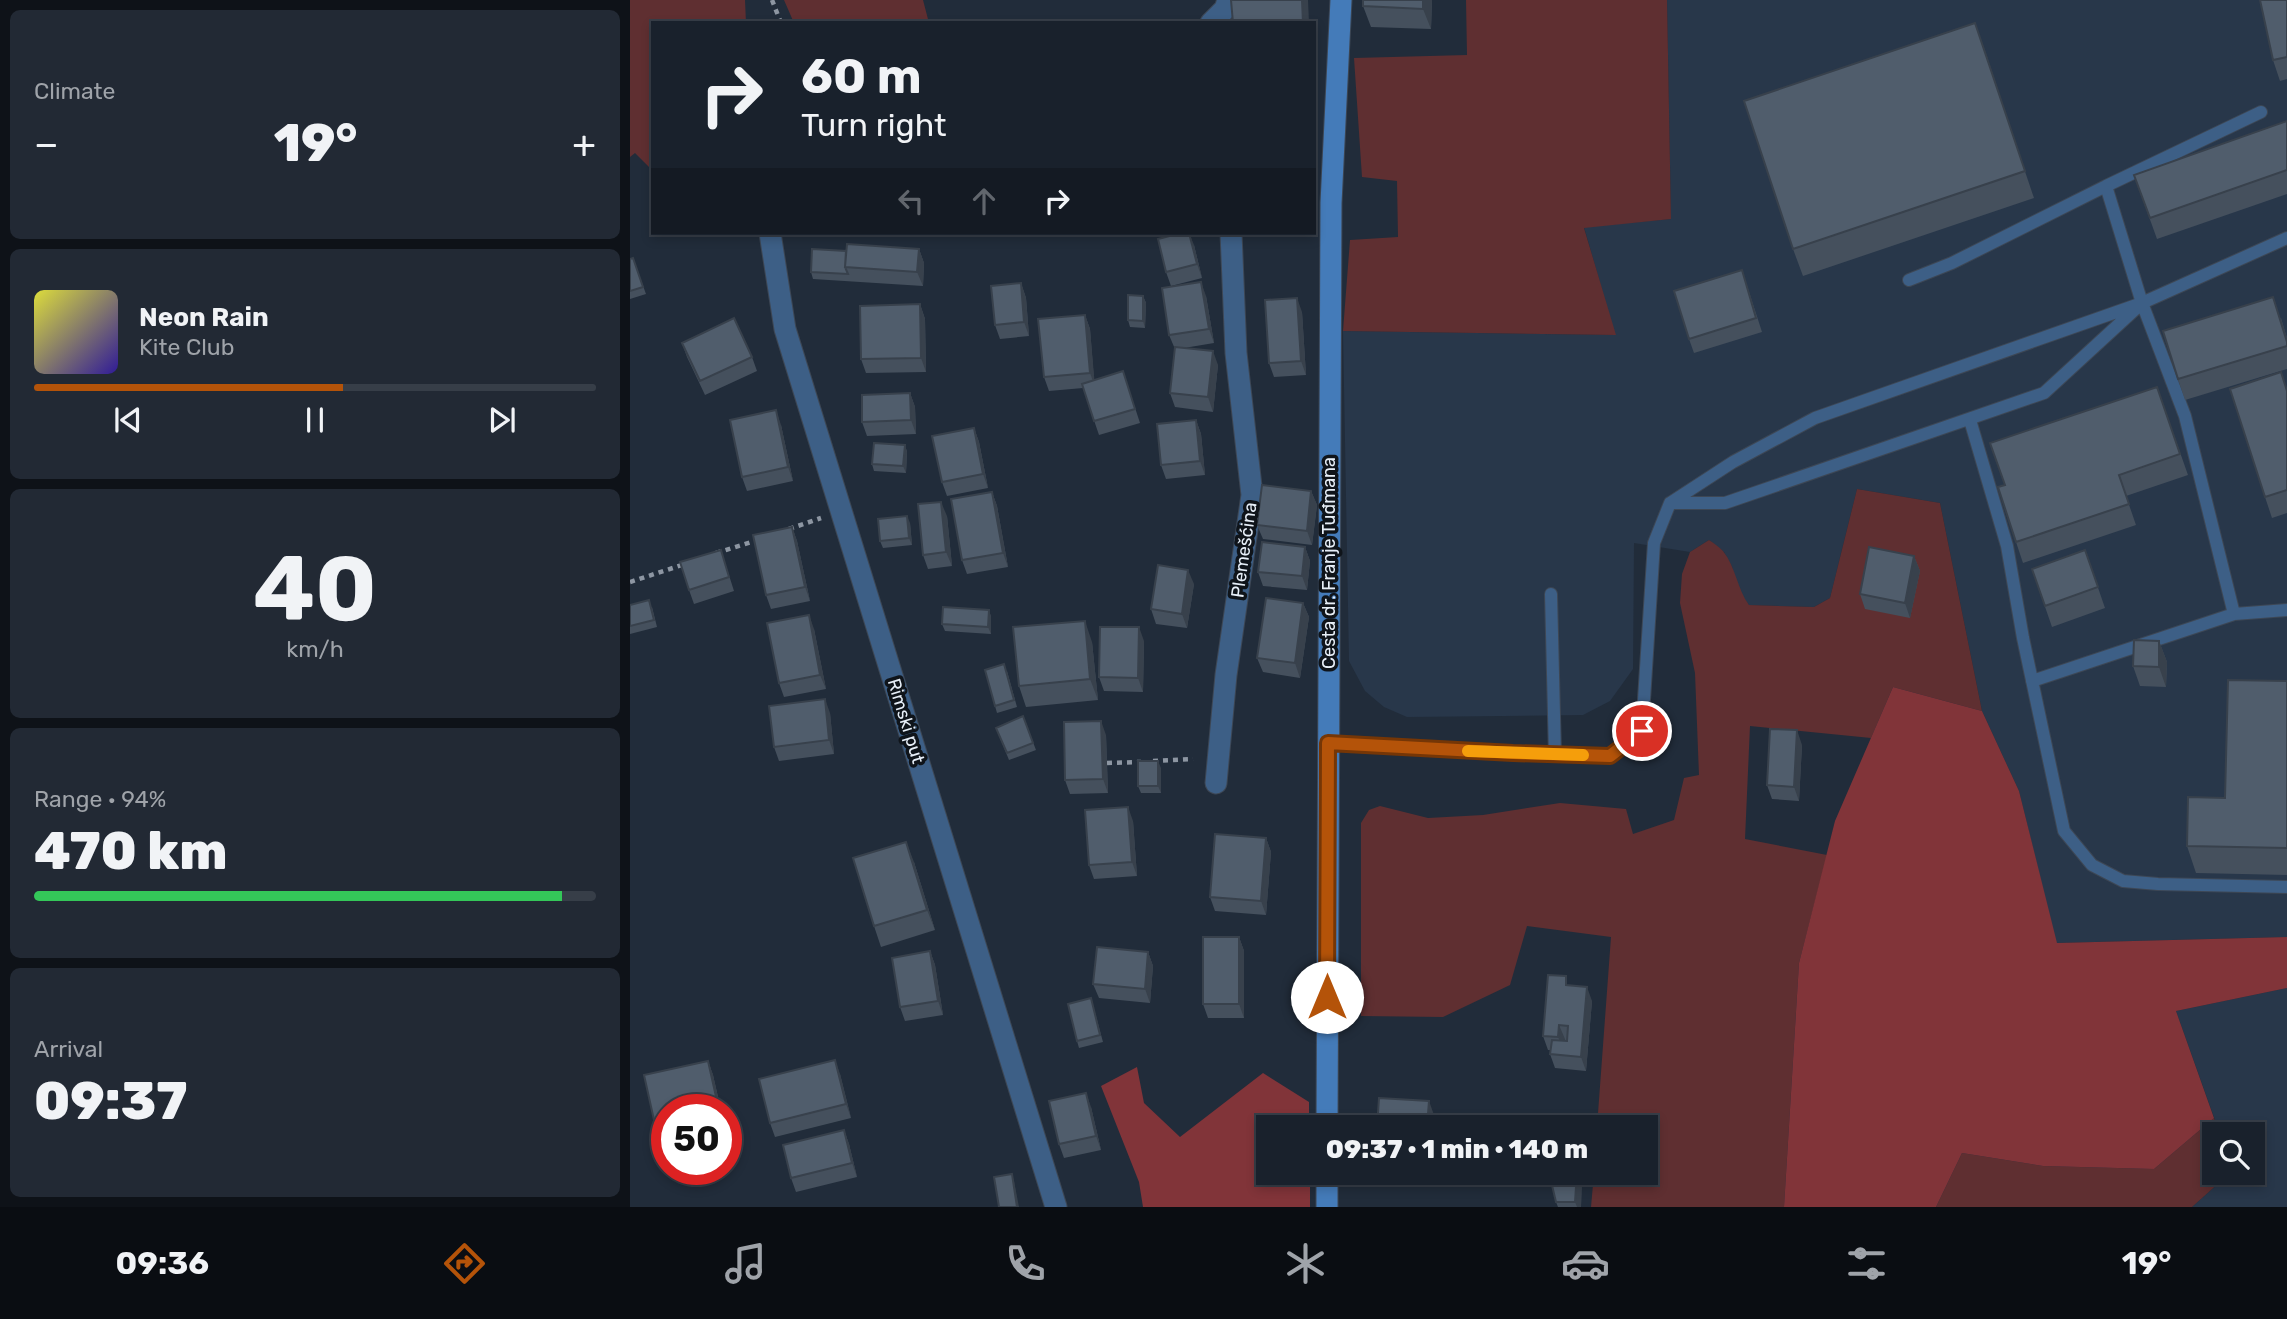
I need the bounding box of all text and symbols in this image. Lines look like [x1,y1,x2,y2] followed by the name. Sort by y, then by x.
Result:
[801,47,922,105] text: 60 m
[686,49,777,140] icon: right
[34,77,115,105] text: Climate
[801,106,946,144] text: Turn right
[274,112,357,174] text: 19°
[34,121,59,167] text: −
[572,121,596,167] text: +
[892,182,930,220] icon: left
[965,182,1003,220] icon: ahead
[1038,182,1076,220] icon: right
[139,302,269,333] text: Neon Rain
[139,333,234,361] text: Kite Club
[109,401,147,439] icon: previous
[296,401,334,439] icon: pause
[483,401,521,439] icon: next
[1318,457,1340,669] street label: Cesta dr. Franje Tuđmana
[1226,501,1262,599] street label: Plemešćina
[253,535,377,643] text: 40
[286,635,344,663] text: km/h
[883,676,929,766] street label: Rimski put
[1612,701,1672,761] pin
[1623,712,1661,750] icon: arrive
[34,785,166,813] text: Range · 94%
[34,820,227,882] text: 470 km
[1290,960,1364,1034] position arrow
[34,1035,103,1063] text: Arrival
[34,1070,187,1132] text: 09:37
[651,1094,742,1185] speed limit sign: 50
[2202,1122,2265,1185] map controls
[2202,1122,2265,1185] button: search
[1326,1134,1588,1165] text: 09:37 · 1 min · 140 m
[440,1239,489,1288] icon: directions
[721,1239,770,1288] icon: music
[1001,1239,1050,1288] icon: phone
[1281,1239,1330,1288] icon: climate
[1561,1239,1610,1288] icon: car
[1842,1239,1891,1288] icon: filters
[116,1244,209,1282] text: 09:36
[2122,1244,2171,1282] text: 19°

